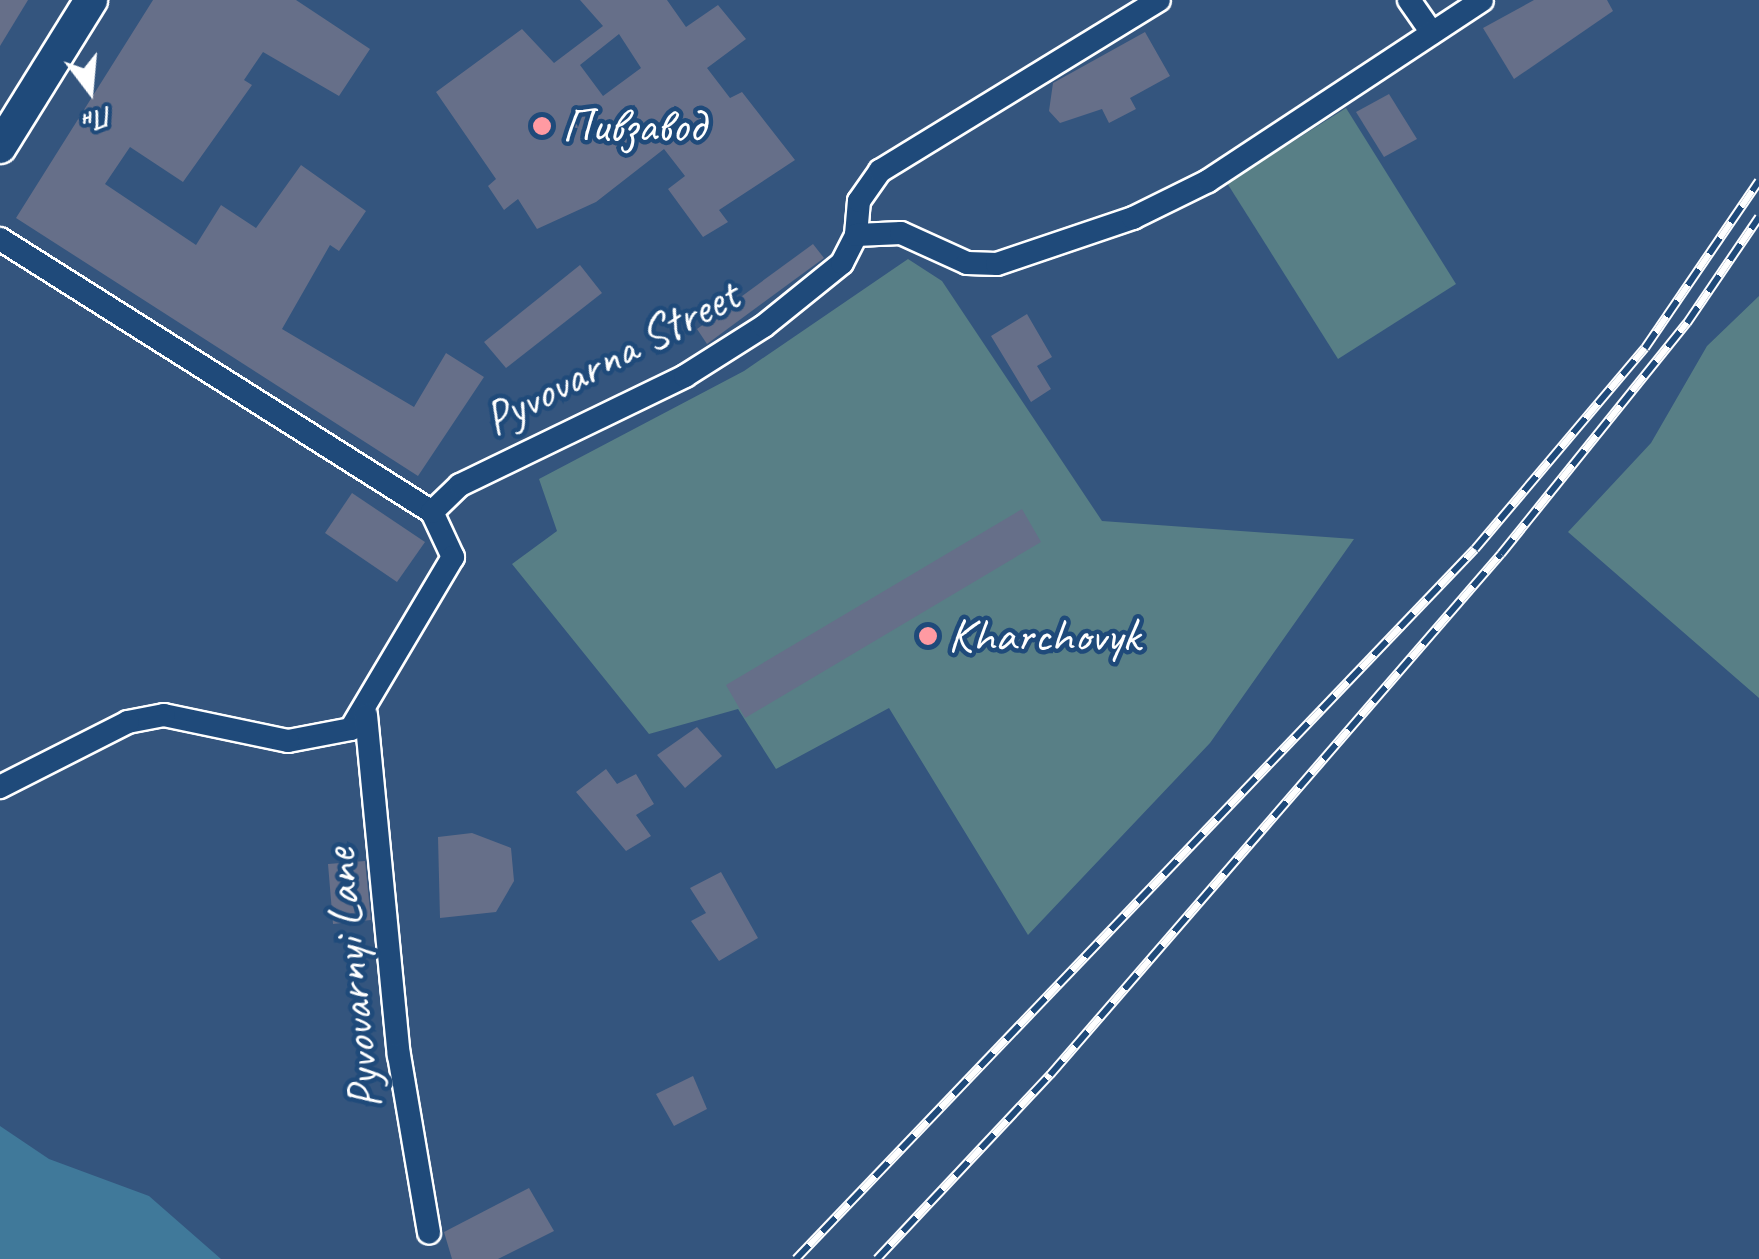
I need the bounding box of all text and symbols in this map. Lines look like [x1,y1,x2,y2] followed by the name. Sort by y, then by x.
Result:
[40,40,140,140] north arrow
[562,97,705,155] place label: Пивзавод
[80,98,117,140] text: Пн
[531,115,553,137] marker: Пивзавод
[473,266,749,448] street label: Pyvovarna Street
[948,607,1140,665] place label: Kharchovyk
[917,625,939,647] marker: Kharchovyk
[310,846,394,1112] street label: Pyvovarnyi Lane

